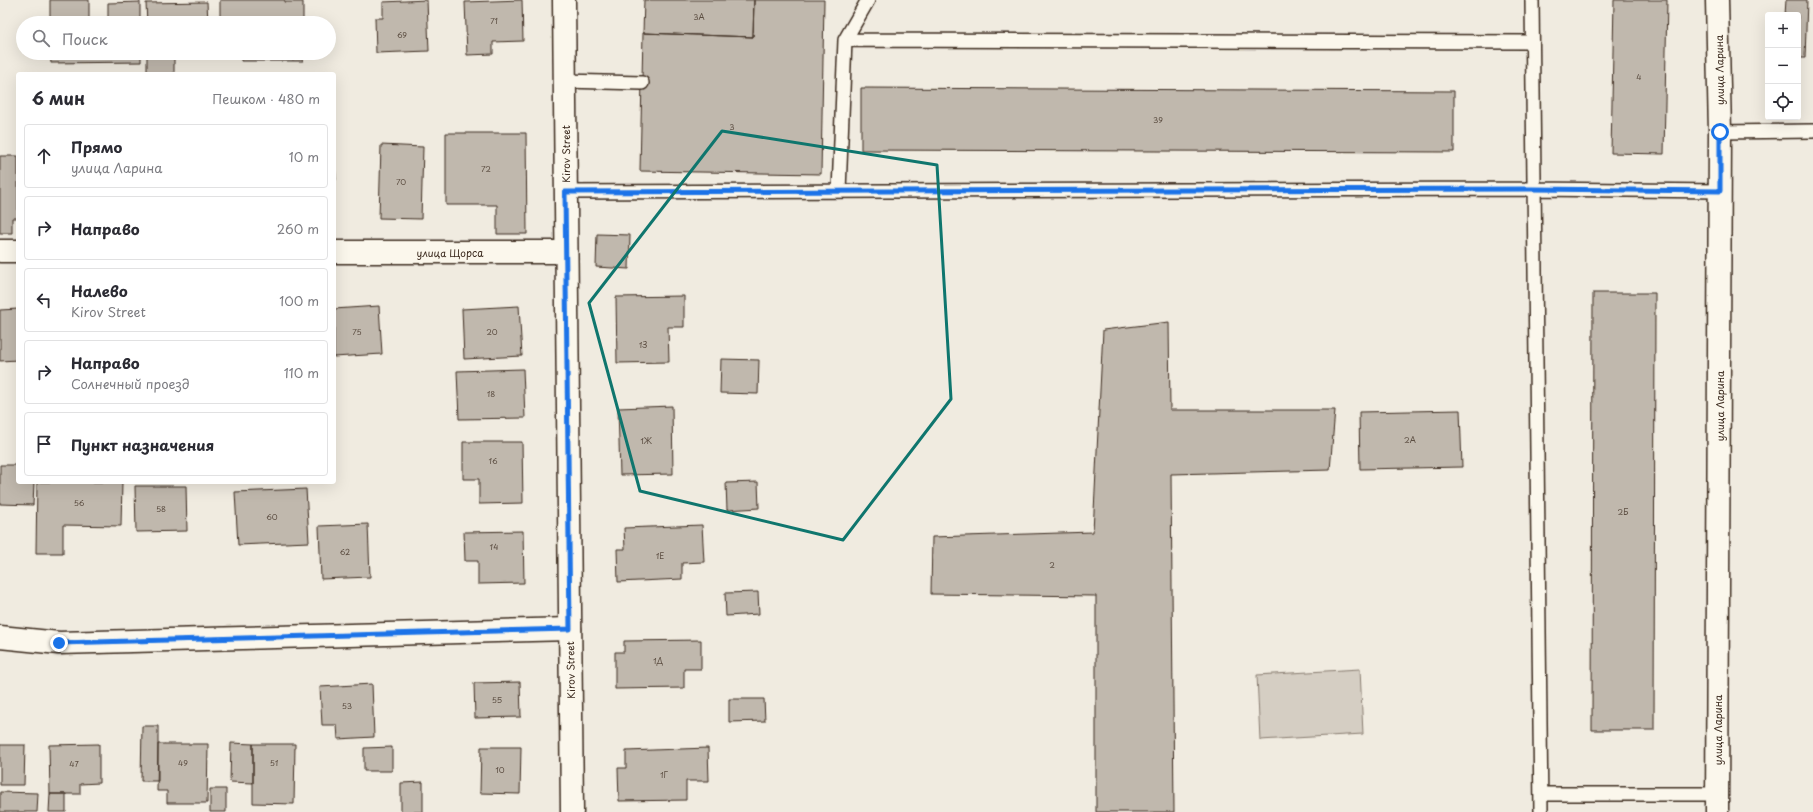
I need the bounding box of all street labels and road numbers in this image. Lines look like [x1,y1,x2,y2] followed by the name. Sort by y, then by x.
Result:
[1711,34,1727,105] street label: улица Ларина
[558,125,573,183] street label: Kirov Street
[417,245,484,260] street label: улица Щорса
[1712,370,1727,441] street label: улица Ларина
[562,641,578,699] street label: Kirov Street
[1710,694,1725,765] street label: улица Ларина

